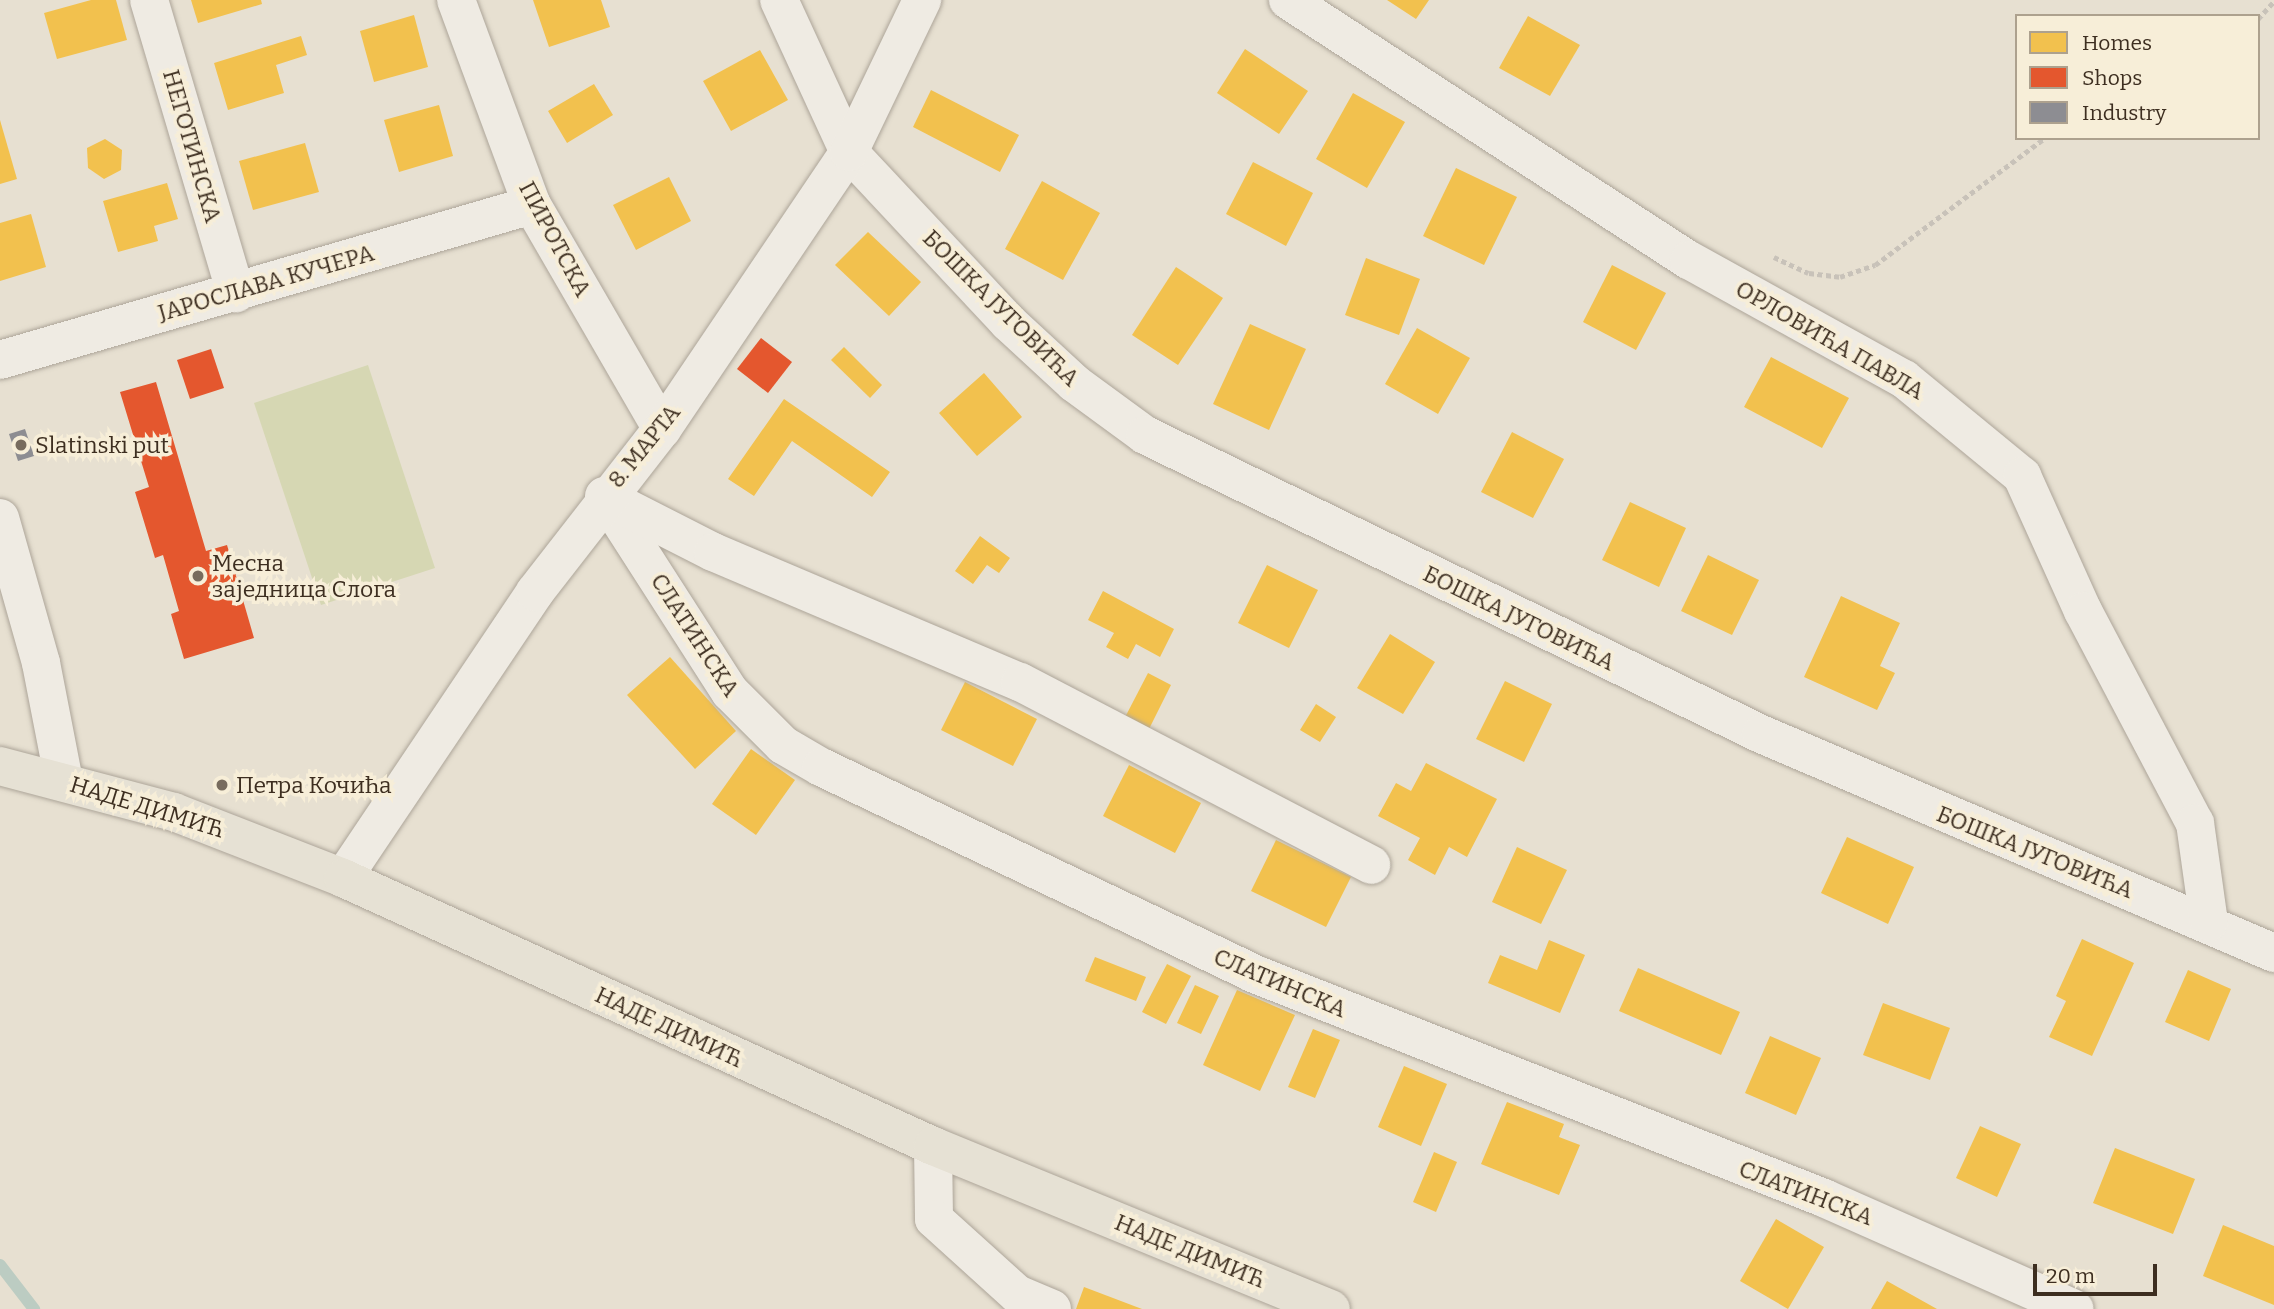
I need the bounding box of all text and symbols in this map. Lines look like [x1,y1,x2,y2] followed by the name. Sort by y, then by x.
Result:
[2015,14,2260,140] legend
[2082,30,2152,56] text: Homes
[2082,65,2142,91] text: Shops
[157,66,227,226] street label: НЕГОТИНСКА
[2082,100,2166,126] text: Industry
[513,177,597,301] street label: ПИРОТСКА
[917,224,1085,392] street label: БОШКА ЈУГОВИЋА
[155,239,377,327] street label: ЈАРОСЛАВА КУЧЕРА
[1731,275,1929,405] street label: ОРЛОВИЋА ПАВЛА
[602,399,686,493] street label: 8. МАРТА
[35,431,169,459] place label: Slatinski put
[13,437,29,453] marker: Slatinski put
[212,549,396,603] place label: Месна заједница Слога
[1419,560,1619,676] street label: БОШКА ЈУГОВИЋА
[190,568,206,584] marker: Месна заједница Слога
[645,568,745,702] street label: СЛАТИНСКА
[67,770,227,844] street label: НАДЕ ДИМИЋ
[236,771,392,799] place label: Петра Кочића
[214,777,230,793] marker: Петра Кочића
[1933,800,2137,904] street label: БОШКА ЈУГОВИЋА
[1210,943,1350,1023] street label: СЛАТИНСКА
[591,981,747,1073] street label: НАДЕ ДИМИЋ
[1735,1155,1877,1231] street label: СЛАТИНСКА
[1111,1208,1269,1294] street label: НАДЕ ДИМИЋ
[2036,1250,2160,1294] scale bar
[2046,1263,2095,1289] text: 20 m

